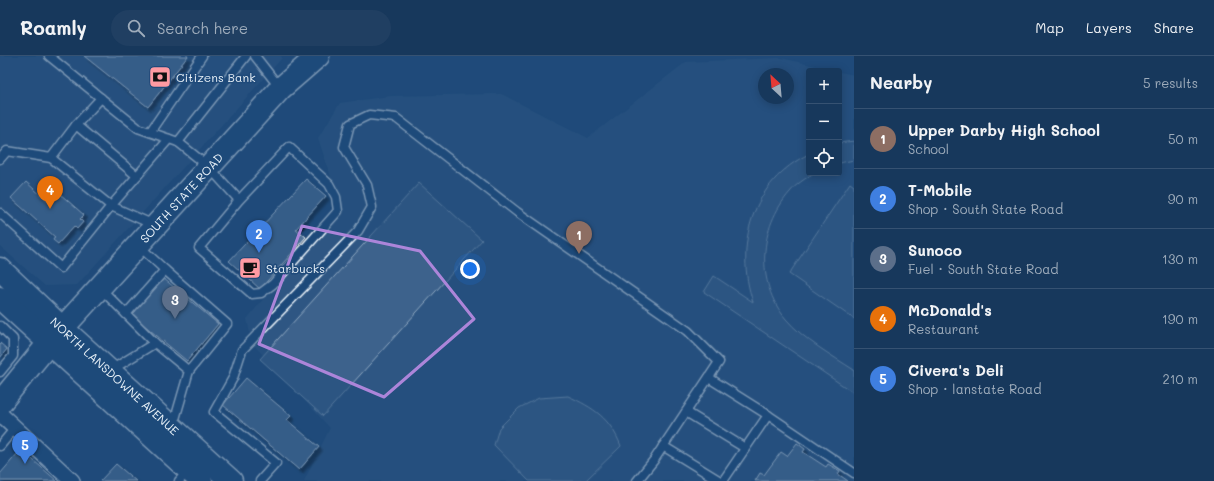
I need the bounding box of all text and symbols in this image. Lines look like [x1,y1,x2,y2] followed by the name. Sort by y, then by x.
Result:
[111,10,391,46] search box
[20,15,87,40] text: Roamly
[125,17,147,39] icon: search
[157,18,248,38] text: Search here
[1035,18,1064,37] text: Map
[1086,18,1132,37] text: Layers
[1154,18,1194,37] text: Share
[147,64,173,90] bank icon: Citizens Bank
[758,68,794,104] north arrow
[806,68,842,176] map controls
[806,68,842,104] button: +
[176,69,256,85] place label: Citizens Bank
[870,71,932,93] text: Nearby
[1143,74,1198,91] text: 5 results
[806,104,842,140] button: −
[908,120,1100,140] text: Upper Darby High School
[880,130,886,147] text: 1
[1168,130,1198,147] text: 50 m
[806,140,842,176] button: locate
[908,140,949,157] text: School
[136,149,226,246] street label: SOUTH STATE ROAD
[37,176,63,209] pin: 4
[908,180,972,200] text: T-Mobile
[879,190,887,207] text: 2
[1168,190,1198,207] text: 90 m
[908,200,1063,217] text: Shop · South State Road
[246,220,272,253] pin: 2
[566,221,592,254] pin: 1
[908,240,962,260] text: Sunoco
[879,250,887,267] text: 3
[1162,250,1198,267] text: 130 m
[237,255,263,281] cafe icon: Starbucks
[460,259,480,279] your location
[266,260,325,276] place label: Starbucks
[908,260,1058,277] text: Fuel · South State Road
[162,286,188,319] pin: 3
[908,300,992,320] text: McDonald's
[879,310,887,327] text: 4
[1162,310,1198,327] text: 190 m
[47,313,183,438] street label: NORTH LANSDOWNE AVENUE
[908,320,979,337] text: Restaurant
[908,360,1004,380] text: Civera's Deli
[879,370,887,387] text: 5
[1162,370,1198,387] text: 210 m
[908,380,1041,397] text: Shop · lanstate Road
[12,431,38,464] pin: 5

